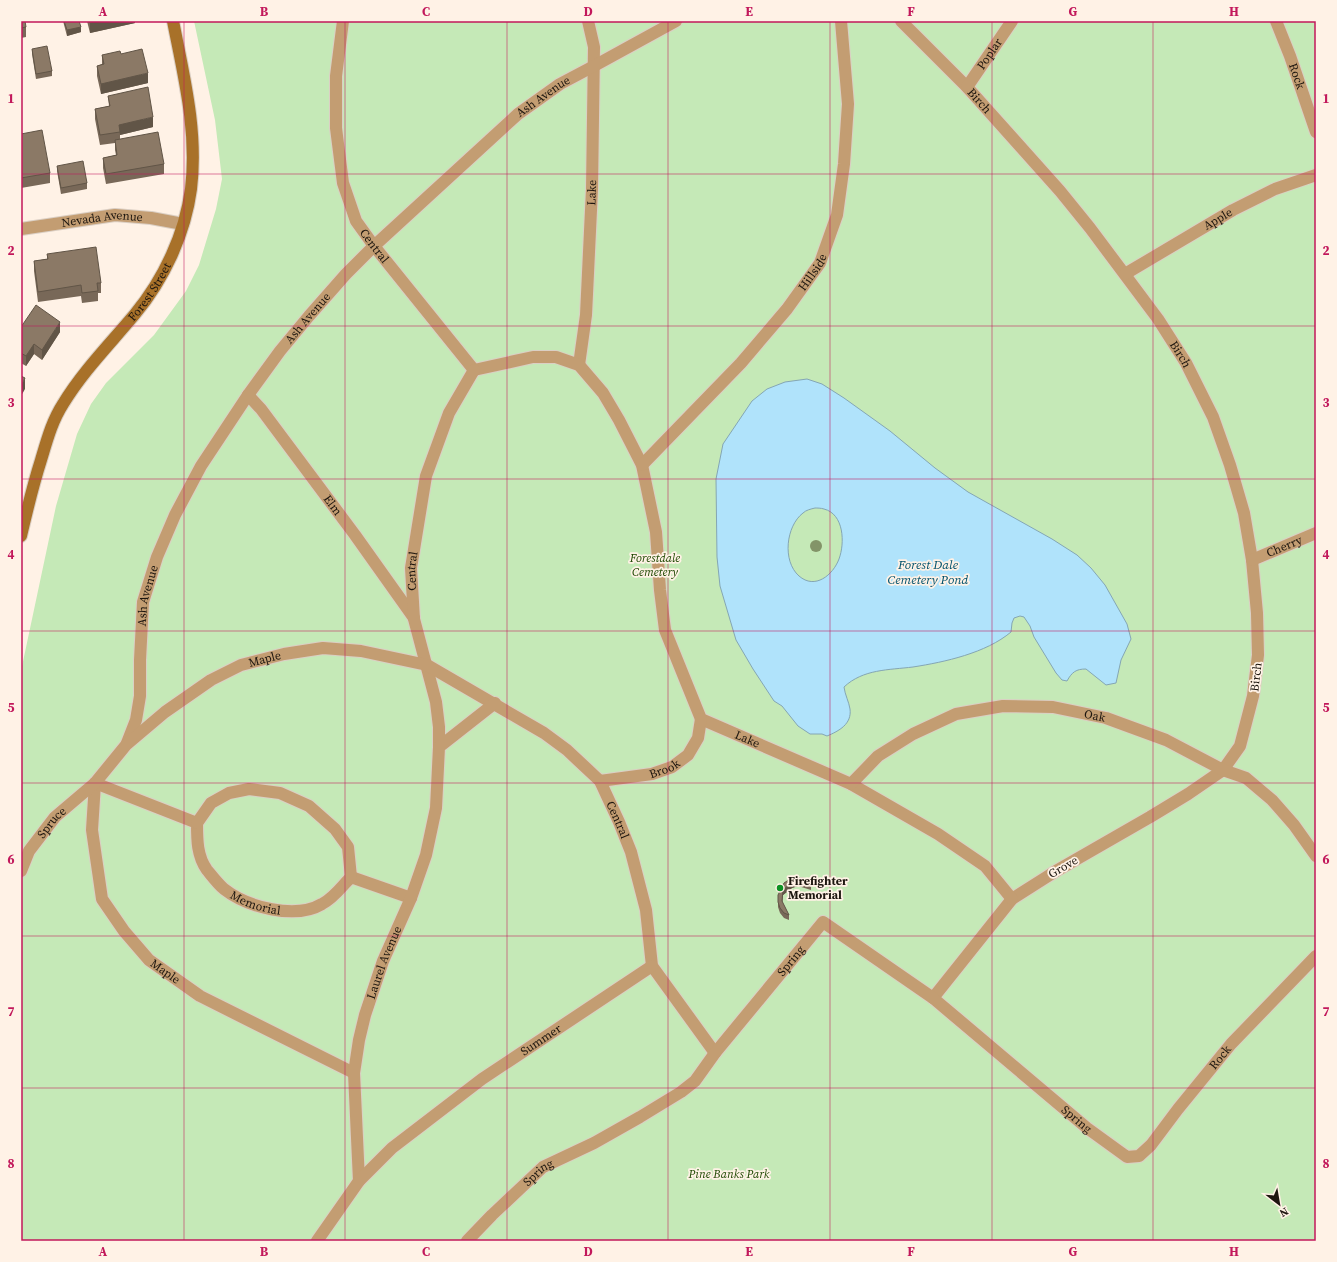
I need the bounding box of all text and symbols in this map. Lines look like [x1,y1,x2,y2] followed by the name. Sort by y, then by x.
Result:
[99,3,108,20] text: A
[260,3,269,20] text: B
[422,3,430,20] text: C
[583,3,593,20] text: D
[745,3,753,20] text: E
[907,3,915,20] text: F
[1069,3,1078,20] text: G
[1229,3,1239,20] text: H
[973,35,1006,73] street label: Poplar
[1285,61,1309,92] street label: Rock
[513,72,573,121] street label: Ash Avenue
[964,85,995,117] street label: Birch
[7,90,15,107] text: 1
[1322,90,1330,107] text: 1
[583,180,600,206] street label: Lake
[1200,204,1235,234] street label: Apple
[61,207,143,231] street label: Nevada Avenue
[356,225,393,267] street label: Central
[7,242,15,259] text: 2
[1322,242,1330,259] text: 2
[794,252,831,294] street label: Hillside
[124,260,175,324] street label: Forest Street
[281,289,334,347] street label: Ash Avenue
[1166,338,1195,370] street label: Birch
[7,394,15,411] text: 3
[1322,394,1330,411] text: 3
[320,492,346,519] street label: Elm
[1264,531,1305,561] street label: Cherry
[7,546,15,563] text: 4
[1322,546,1330,563] text: 4
[403,550,422,591] street label: Central
[629,550,680,580] park label: Forestdale Cemetery
[888,556,969,588] water label: Forest Dale Cemetery Pond
[134,563,162,627] street label: Ash Avenue
[247,647,283,671] street label: Maple
[1246,662,1266,692] street label: Birch
[7,699,15,716] text: 5
[1322,699,1330,716] text: 5
[1083,706,1107,726] street label: Oak
[732,727,762,752] street label: Lake
[647,755,684,782] street label: Brook
[602,799,633,841] street label: Central
[34,803,69,842] street label: Spruce
[7,851,15,868] text: 6
[1322,851,1330,868] text: 6
[1045,852,1081,882] street label: Grove
[788,873,848,903] place label: Firefighter Memorial
[775,883,785,893] marker: Firefighter Memorial
[227,887,282,919] street label: Memorial
[363,924,406,1001] street label: Laurel Avenue
[774,942,808,979] street label: Spring
[147,956,184,988] street label: Maple
[7,1003,15,1020] text: 7
[1322,1003,1330,1020] text: 7
[517,1021,564,1059] street label: Summer
[1206,1042,1235,1073] street label: Rock
[1058,1102,1095,1137] street label: Spring
[7,1155,15,1172] text: 8
[520,1155,556,1190] street label: Spring
[1322,1155,1330,1172] text: 8
[687,1166,770,1182] park label: Pine Banks Park
[1259,1184,1299,1224] north arrow
[1277,1204,1291,1221] text: N
[99,1243,108,1260] text: A
[260,1243,269,1260] text: B
[422,1243,430,1260] text: C
[583,1243,593,1260] text: D
[745,1243,753,1260] text: E
[907,1243,915,1260] text: F
[1069,1243,1078,1260] text: G
[1229,1243,1239,1260] text: H

